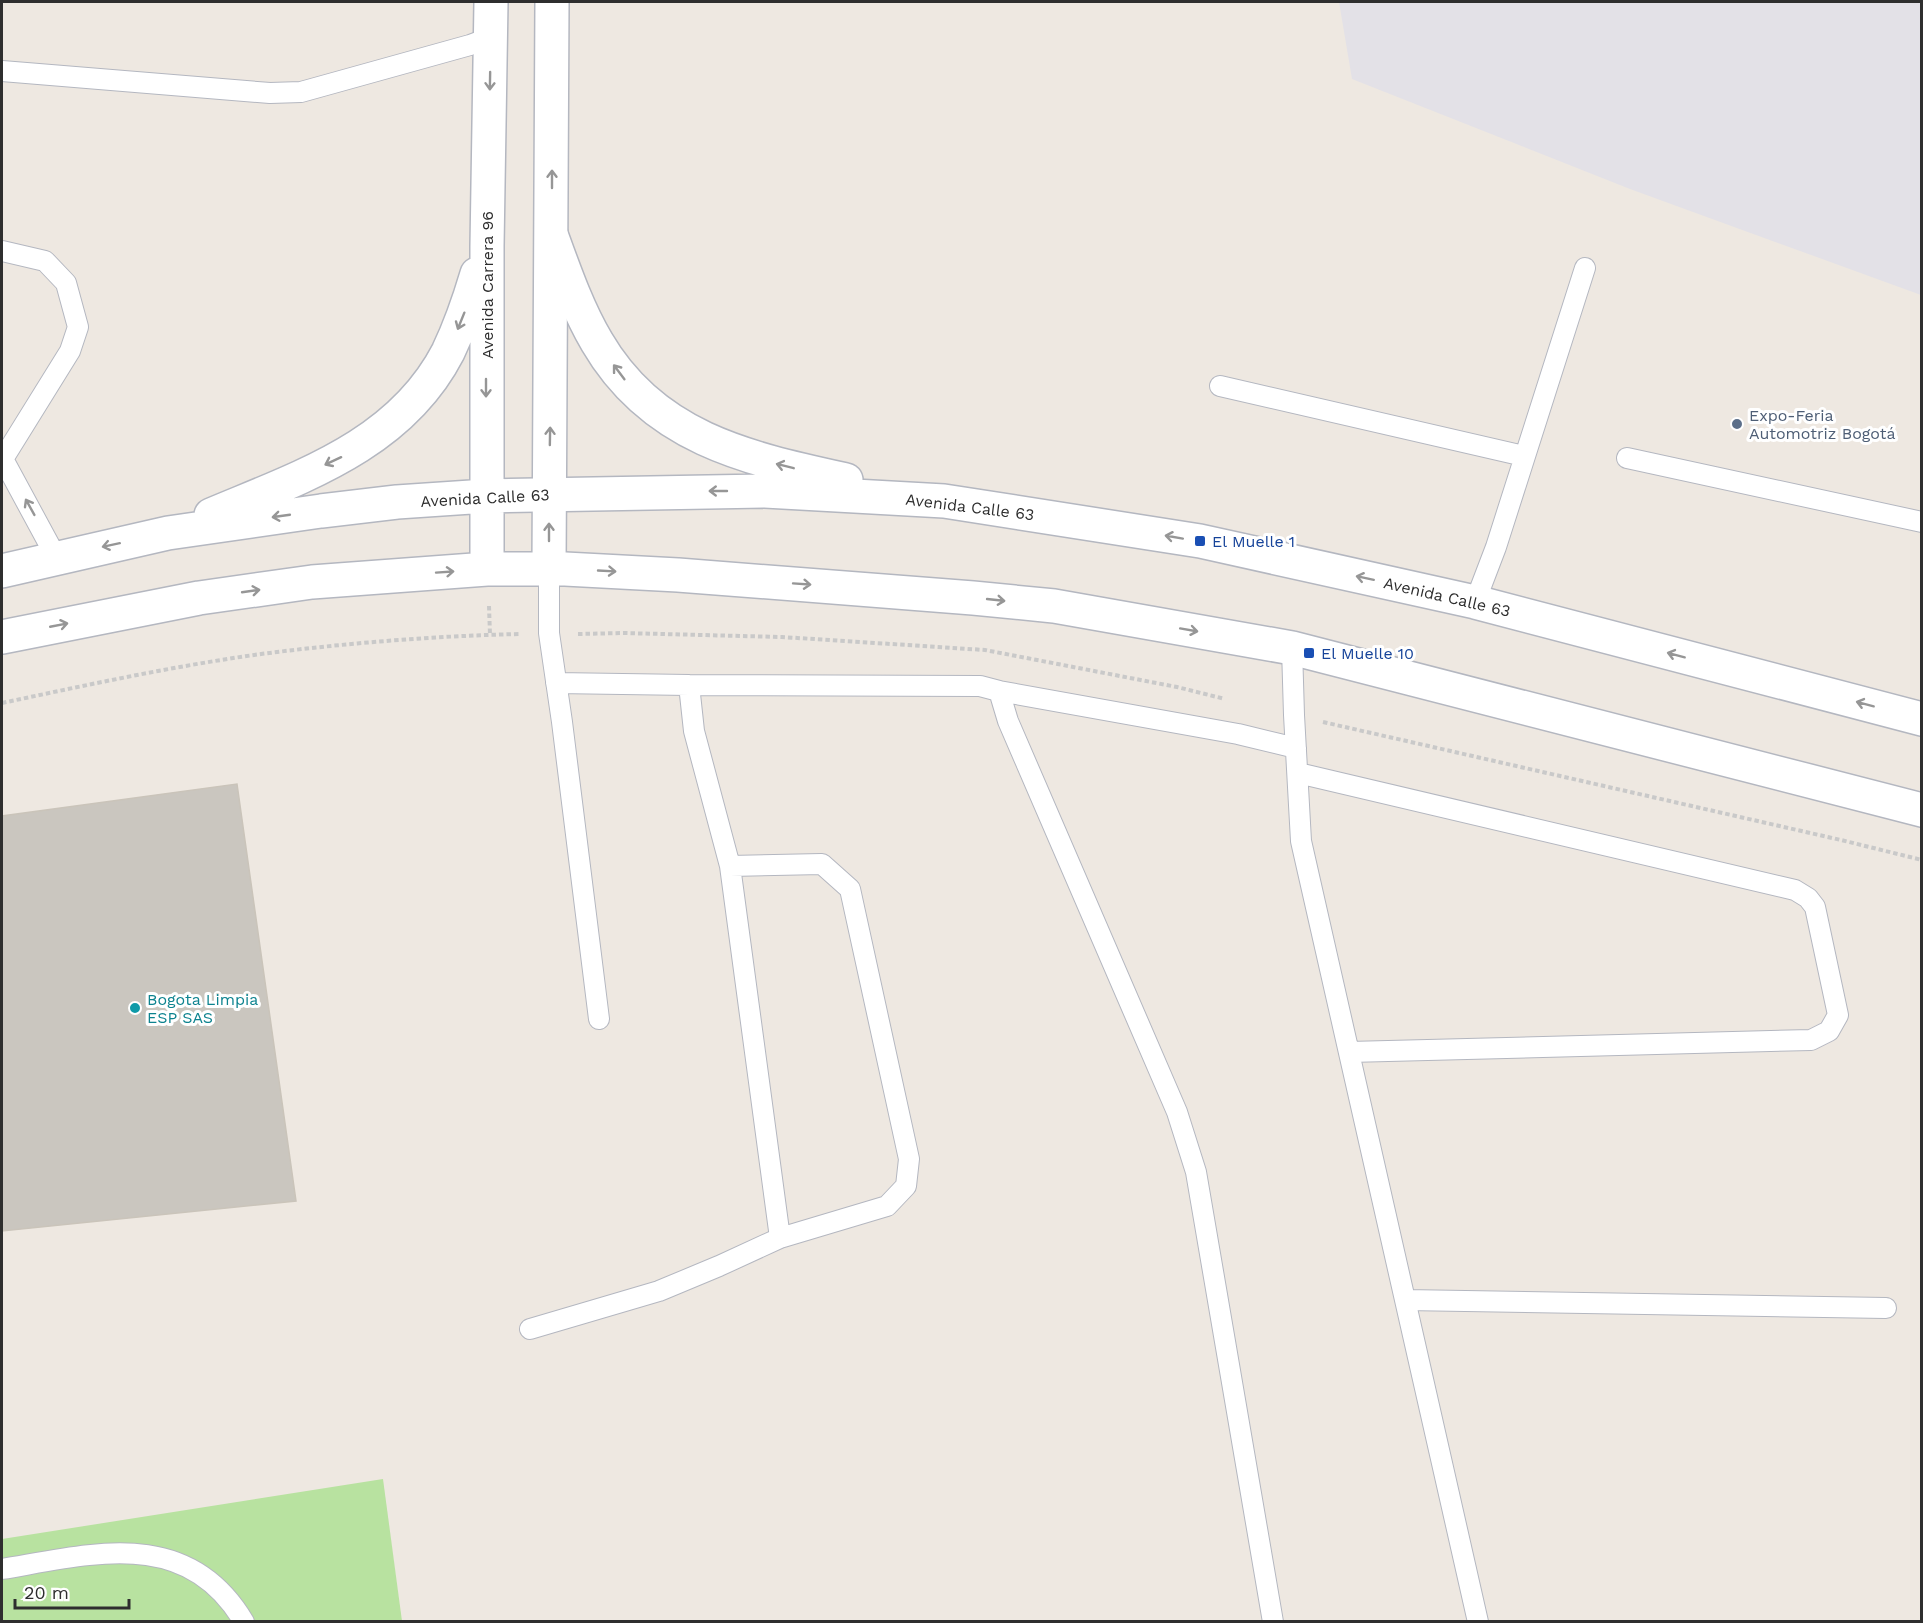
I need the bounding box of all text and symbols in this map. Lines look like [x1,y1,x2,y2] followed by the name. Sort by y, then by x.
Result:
[484,70,496,90] one-way arrow
[546,169,558,189] one-way arrow
[478,211,497,359] street label: Avenida Carrera 96
[455,311,466,330] one-way arrow
[612,364,625,380] one-way arrow
[480,378,492,398] one-way arrow
[1749,406,1896,443] place label: Expo-Feria Automotriz Bogotá
[1730,417,1744,431] marker: Expo-Feria Automotriz Bogotá
[544,427,556,447] one-way arrow
[325,456,343,468] one-way arrow
[776,459,795,471] one-way arrow
[420,485,550,511] street label: Avenida Calle 63
[709,485,729,497] one-way arrow
[905,490,1035,524] street label: Avenida Calle 63
[24,499,36,516] one-way arrow
[272,511,292,522] one-way arrow
[543,522,555,542] one-way arrow
[1165,531,1184,542] one-way arrow
[1212,532,1295,551] place label: El Muelle 1
[1193,534,1207,548] marker: El Muelle 1
[102,540,121,552] one-way arrow
[597,566,617,577] one-way arrow
[434,567,454,578] one-way arrow
[1355,572,1375,583] one-way arrow
[1382,573,1512,621] street label: Avenida Calle 63
[791,579,811,590] one-way arrow
[240,585,260,596] one-way arrow
[986,595,1006,606] one-way arrow
[49,619,68,630] one-way arrow
[1179,625,1198,636] one-way arrow
[1321,644,1414,663] place label: El Muelle 10
[1302,646,1316,660] marker: El Muelle 10
[1667,649,1686,661] one-way arrow
[1856,698,1875,710] one-way arrow
[147,990,258,1027] place label: Bogota Limpia ESP SAS
[128,1001,142,1015] marker: Bogota Limpia ESP SAS
[15,1572,129,1610] scale bar
[24,1582,69,1603] text: 20 m

